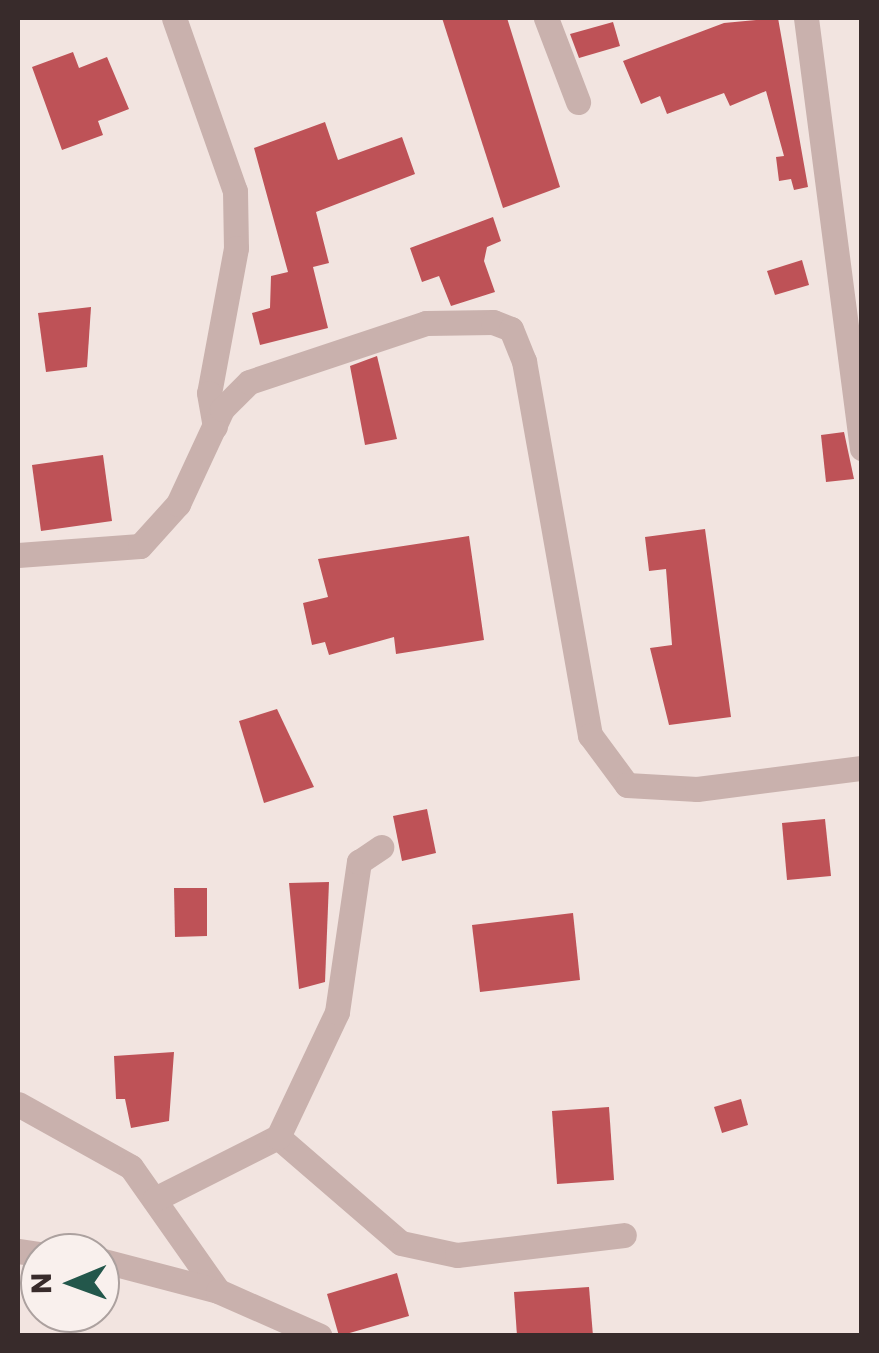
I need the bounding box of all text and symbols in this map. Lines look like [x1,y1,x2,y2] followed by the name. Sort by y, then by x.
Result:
[20,1233,120,1333] north arrow
[22,1273,61,1294] text: N

